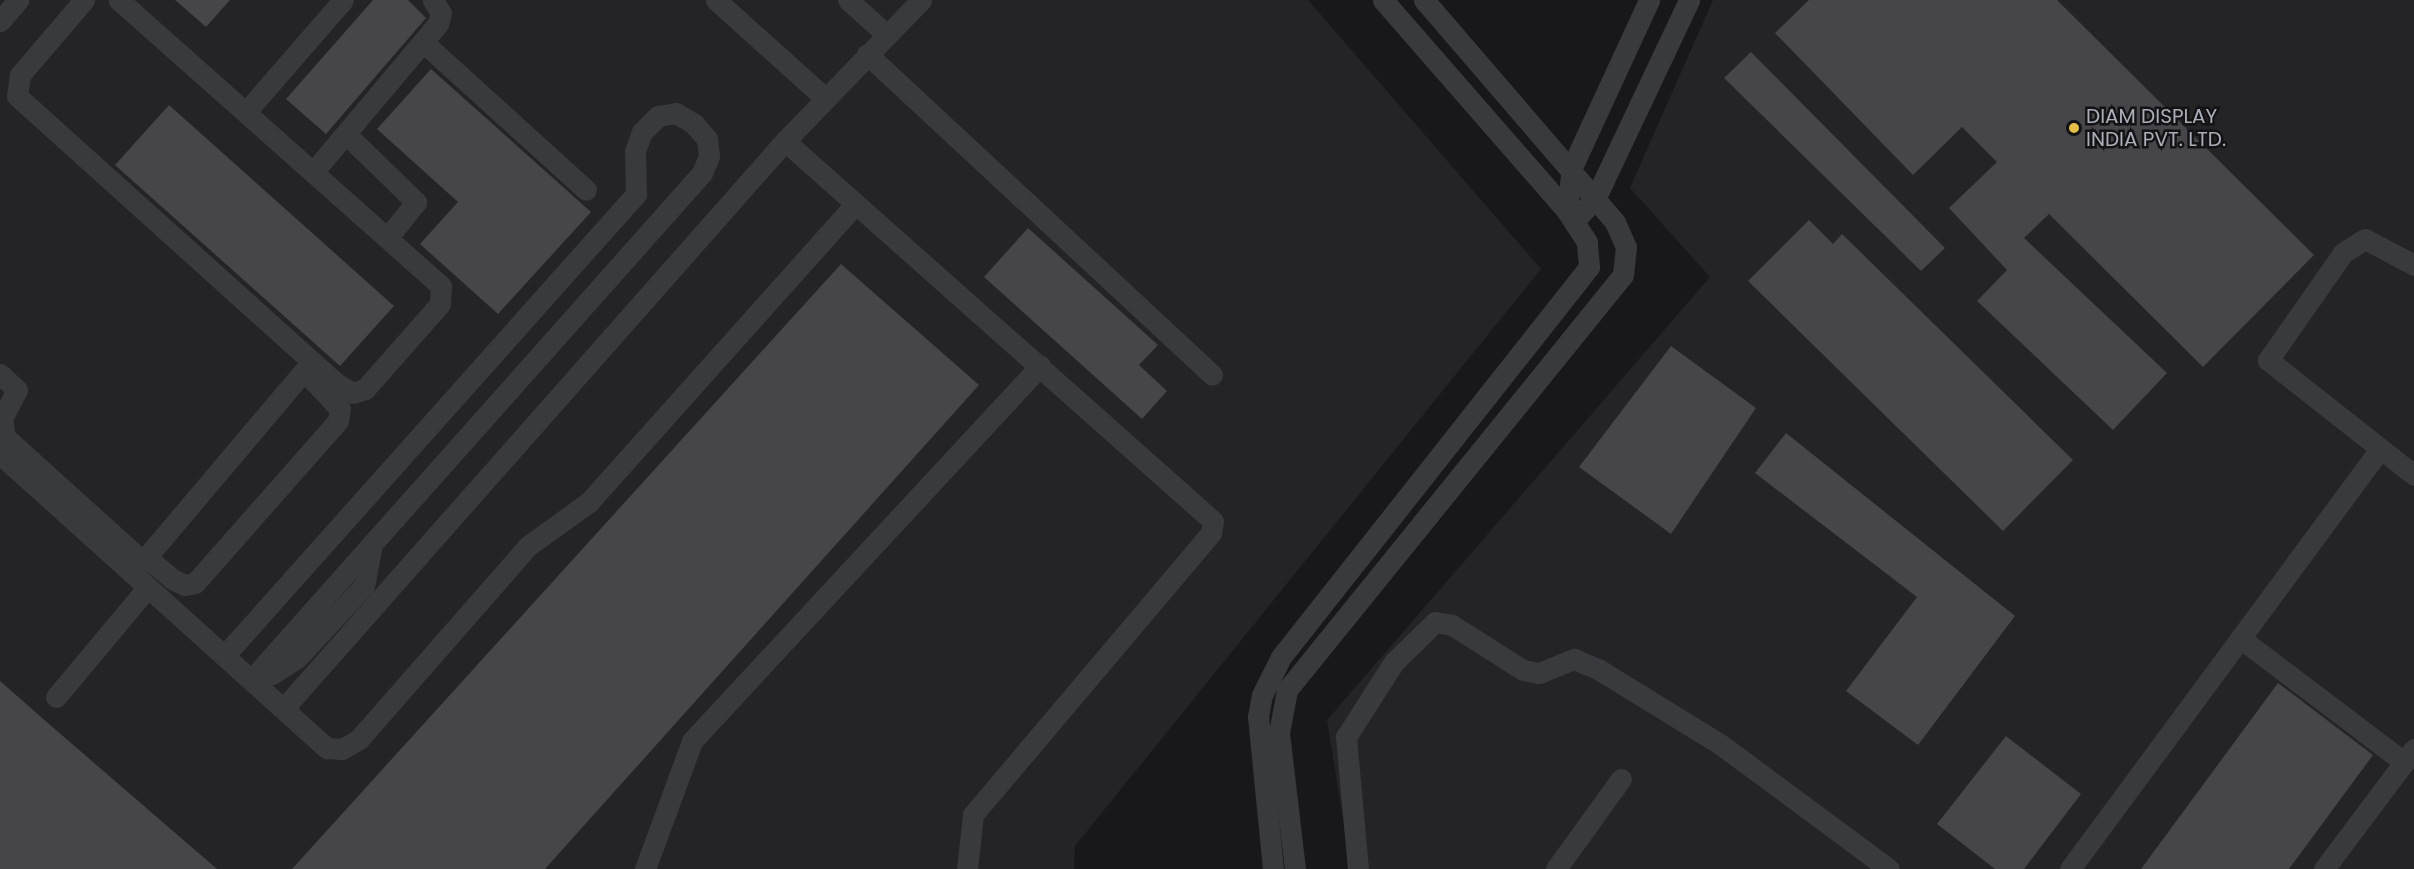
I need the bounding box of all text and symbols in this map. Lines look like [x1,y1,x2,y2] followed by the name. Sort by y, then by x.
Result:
[2086,104,2226,151] place label: DIAM DISPLAY INDIA PVT. LTD.
[2067,121,2081,135] marker: DIAM DISPLAY INDIA PVT. LTD.

